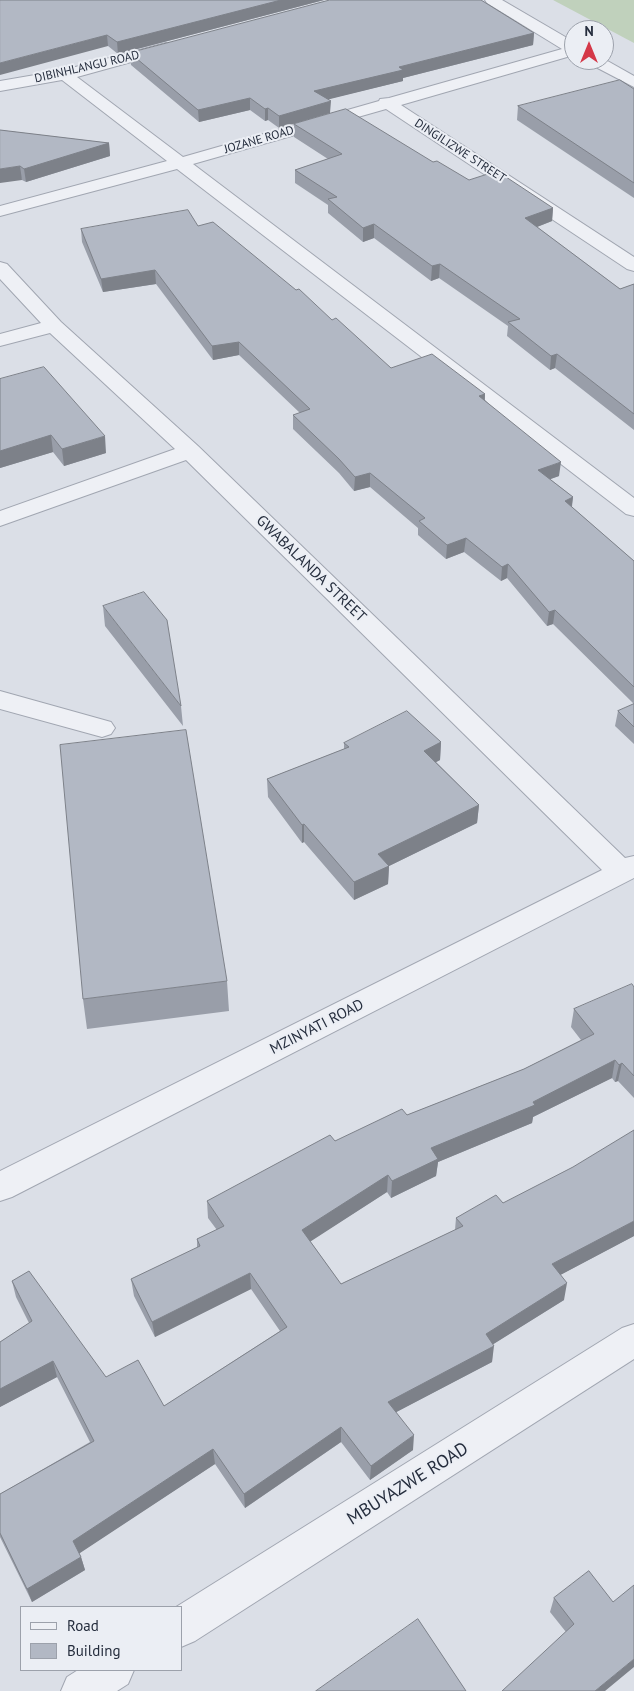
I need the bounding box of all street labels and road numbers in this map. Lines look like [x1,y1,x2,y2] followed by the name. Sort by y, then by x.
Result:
[33,48,141,86] street label: DIBINHLANGU ROAD
[412,116,508,186] street label: DINGILIZWE STREET
[222,123,296,157] street label: JOZANE ROAD
[252,512,370,626] street label: GWABALANDA STREET
[267,996,367,1058] street label: MZINYATI ROAD
[343,1438,473,1530] street label: MBUYAZWE ROAD

